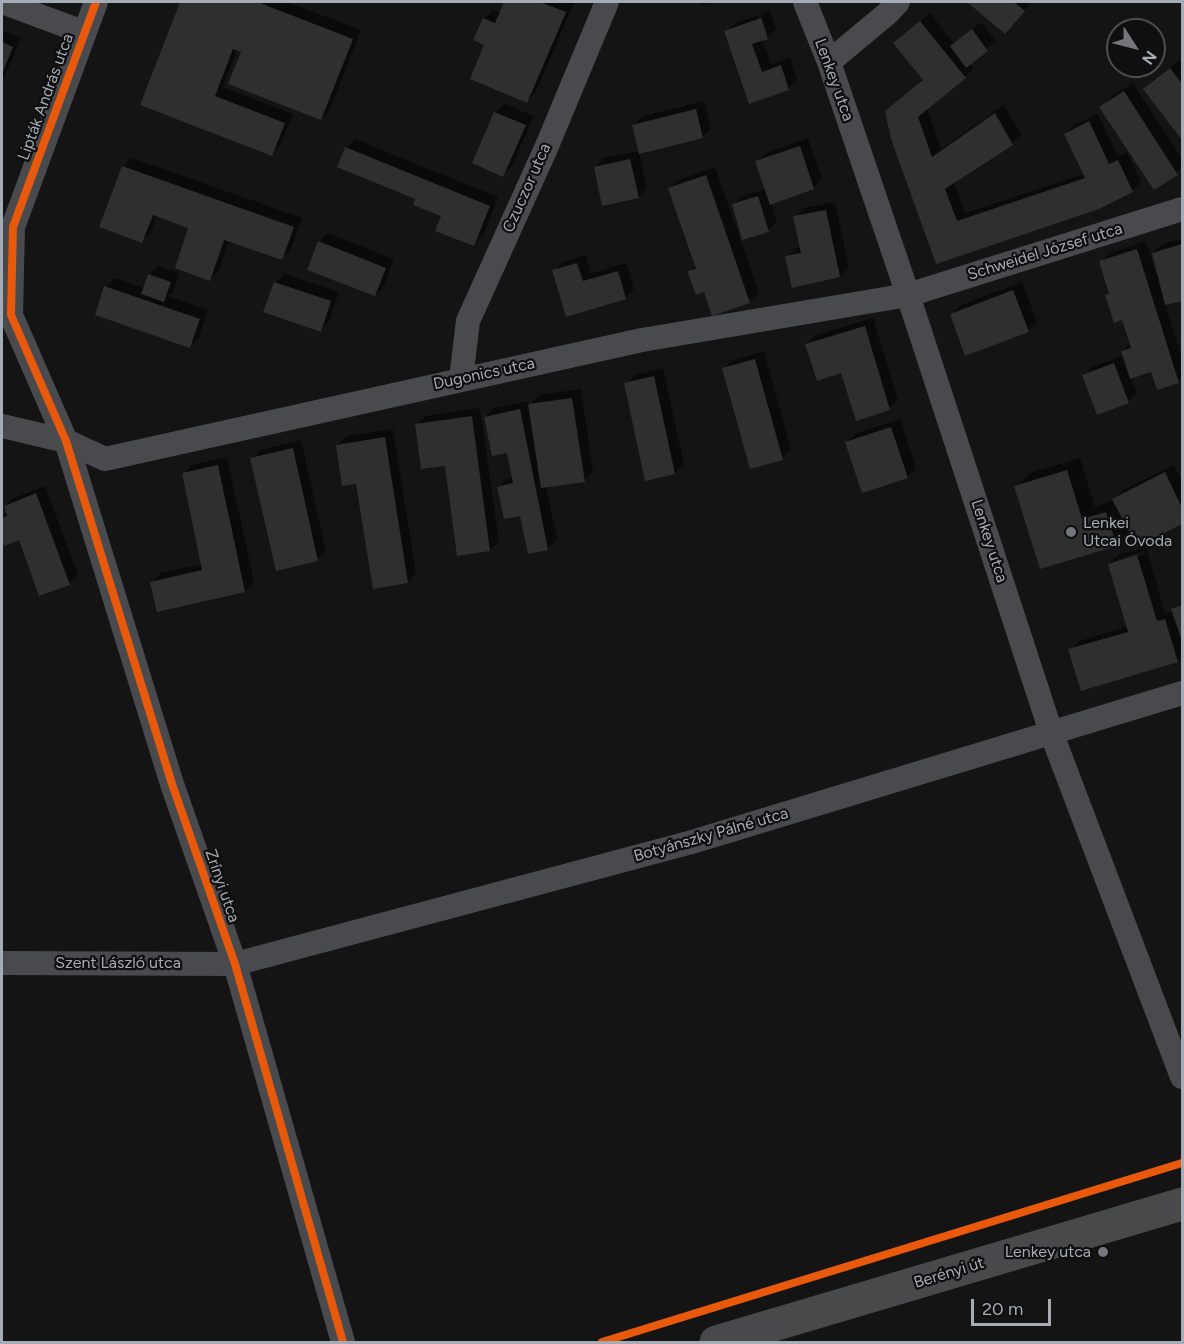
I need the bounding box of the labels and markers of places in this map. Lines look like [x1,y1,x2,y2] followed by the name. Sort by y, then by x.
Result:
[1083,513,1172,551] place label: Lenkei Utcai Óvoda
[1064,525,1078,539] marker: Lenkei Utcai Óvoda
[1005,1242,1091,1262] place label: Lenkey utca
[1096,1245,1110,1259] marker: Lenkey utca

